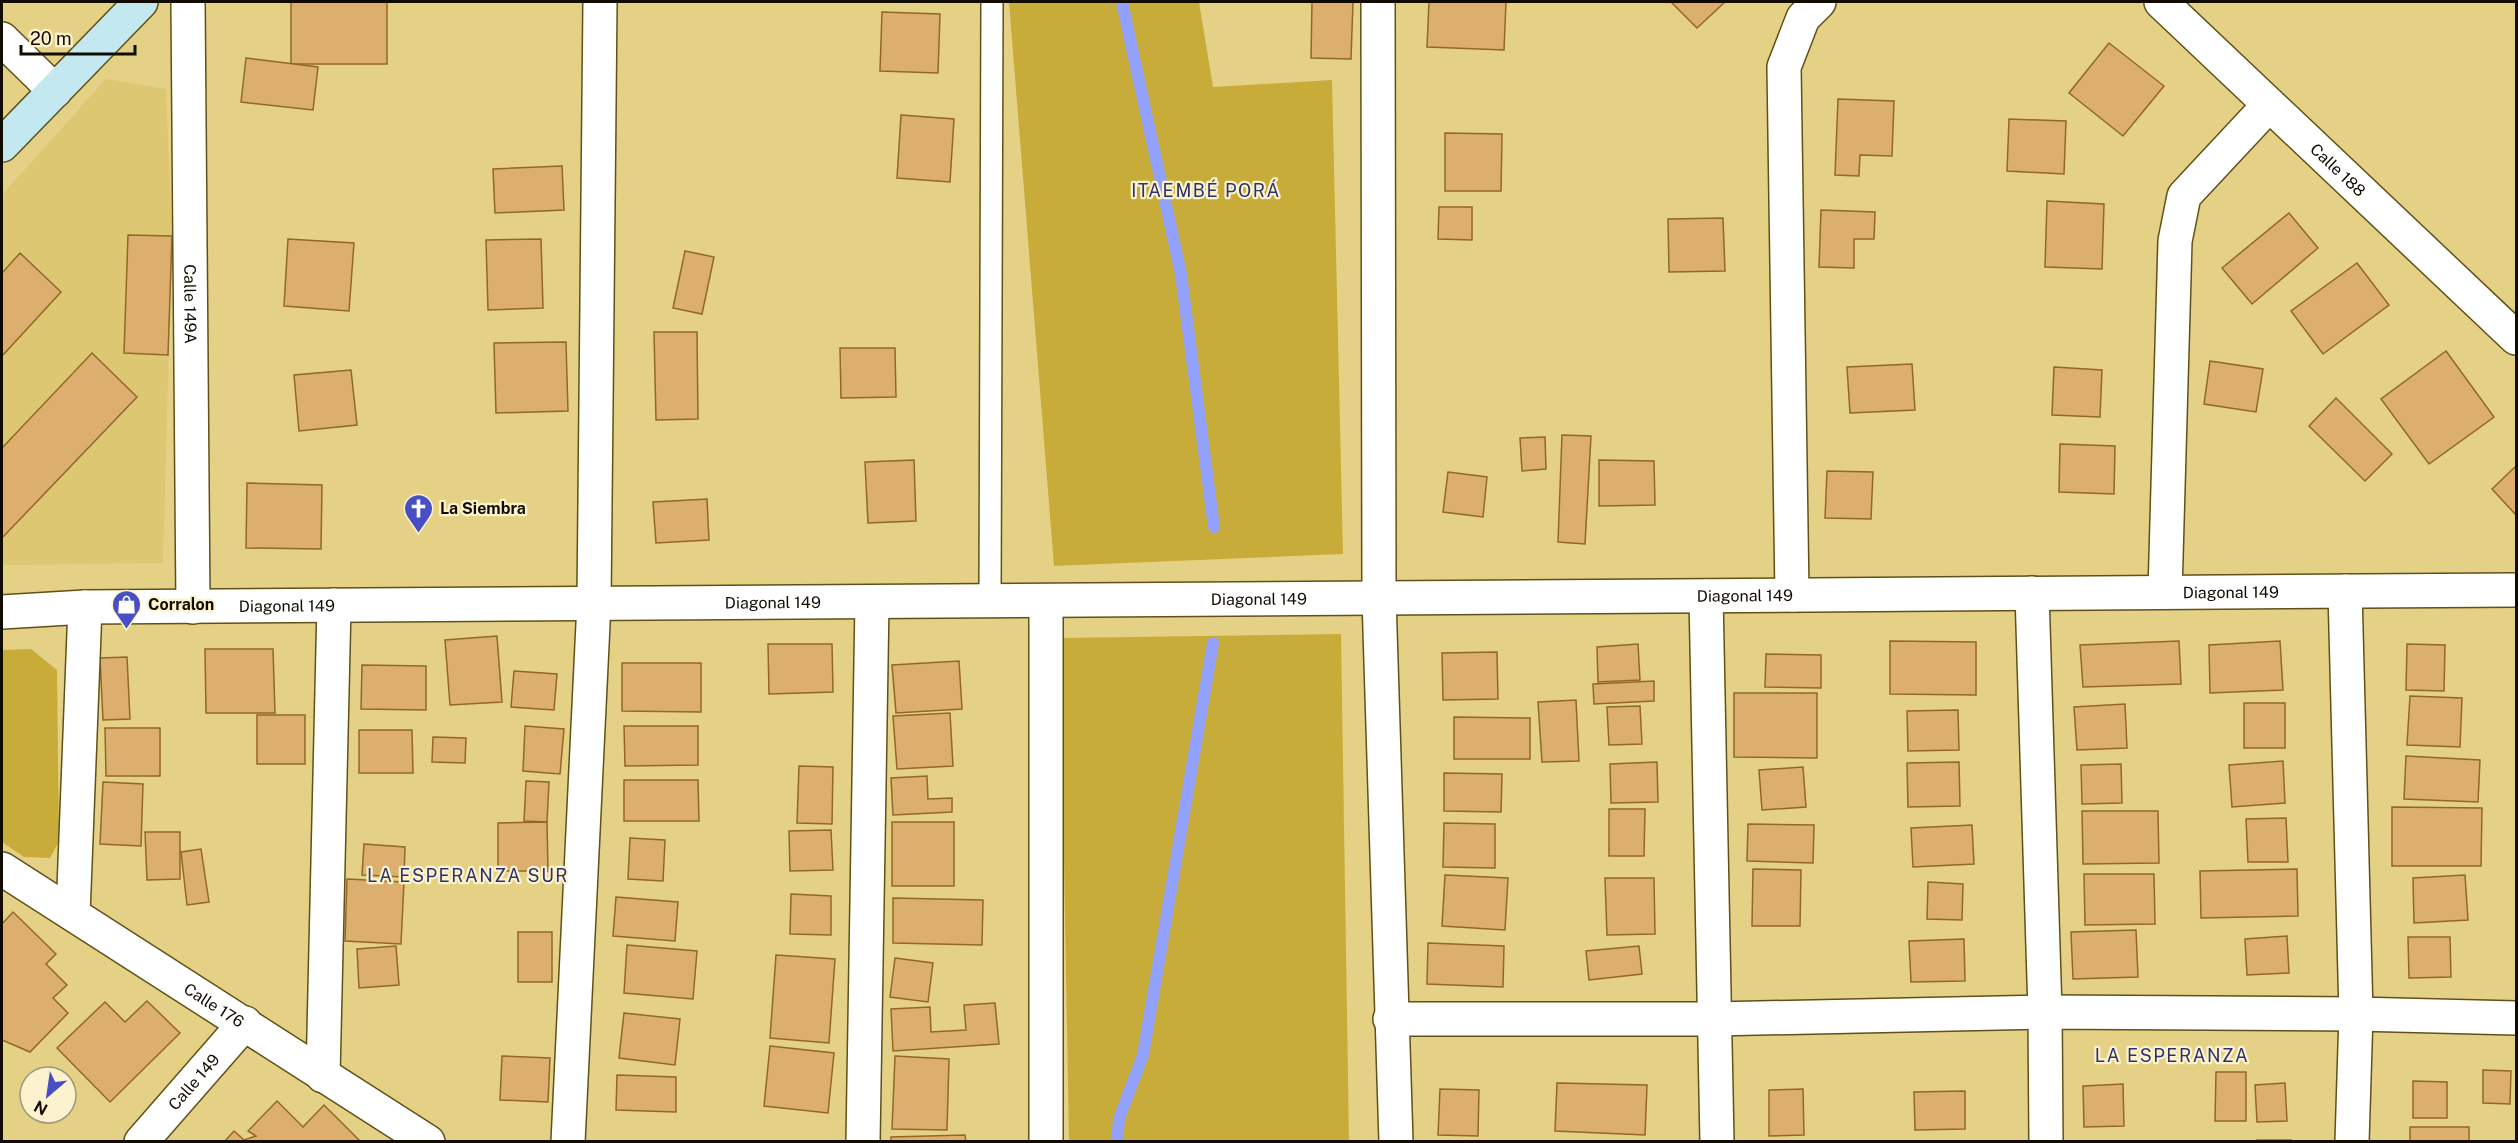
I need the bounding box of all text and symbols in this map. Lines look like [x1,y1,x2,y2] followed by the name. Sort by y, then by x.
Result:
[21,18,135,56] scale bar
[30,28,72,49] text: 20 m
[2306,140,2369,201] street label: Calle 188
[1131,179,1281,201] district label: ITAEMBÉ PORÁ
[180,264,200,344] street label: Calle 149A
[403,492,435,534] church icon: La Siembra
[440,499,526,518] place label: La Siembra
[2183,583,2279,602] street label: Diagonal 149
[1697,586,1793,606] street label: Diagonal 149
[111,588,143,630] shop icon: Corralon
[1211,589,1307,609] street label: Diagonal 149
[725,593,821,613] street label: Diagonal 149
[148,595,214,614] place label: Corralon
[239,596,335,616] street label: Diagonal 149
[367,865,569,886] district label: LA ESPERANZA SUR
[180,979,247,1032] street label: Calle 176
[2095,1045,2249,1066] district label: LA ESPERANZA
[164,1050,224,1114] street label: Calle 149
[18,1065,78,1125] north arrow
[31,1096,51,1119] text: N

